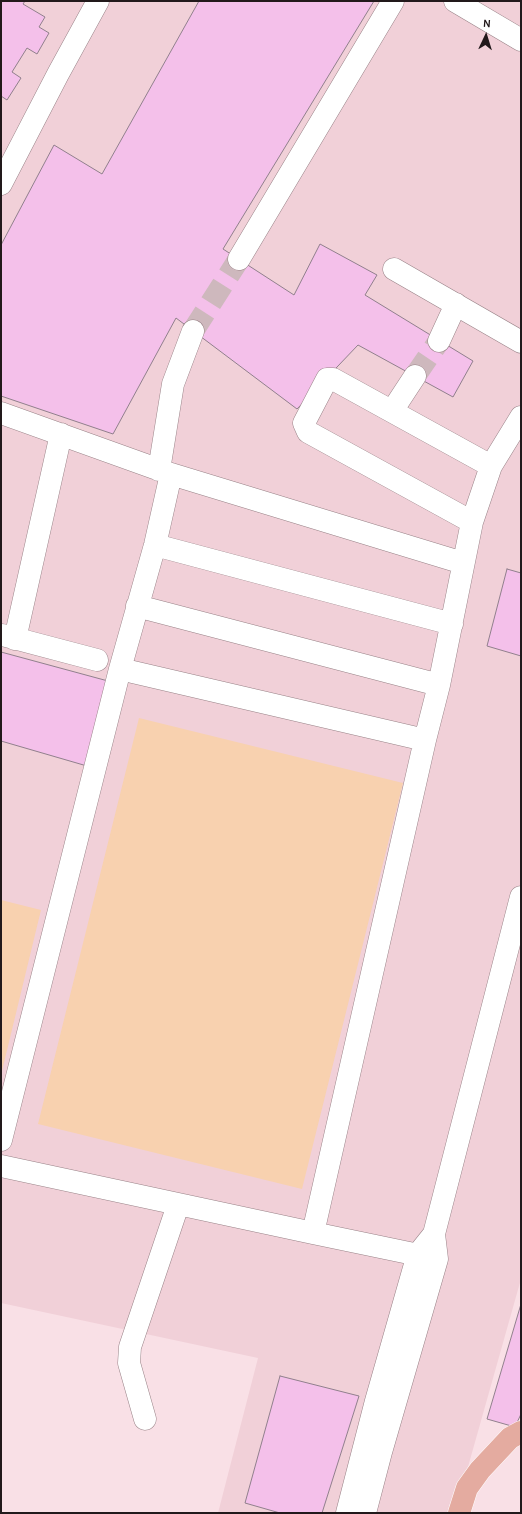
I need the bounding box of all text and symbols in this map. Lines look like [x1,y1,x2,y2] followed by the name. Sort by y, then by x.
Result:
[466,16,506,56] north arrow
[482,17,491,30] text: N

